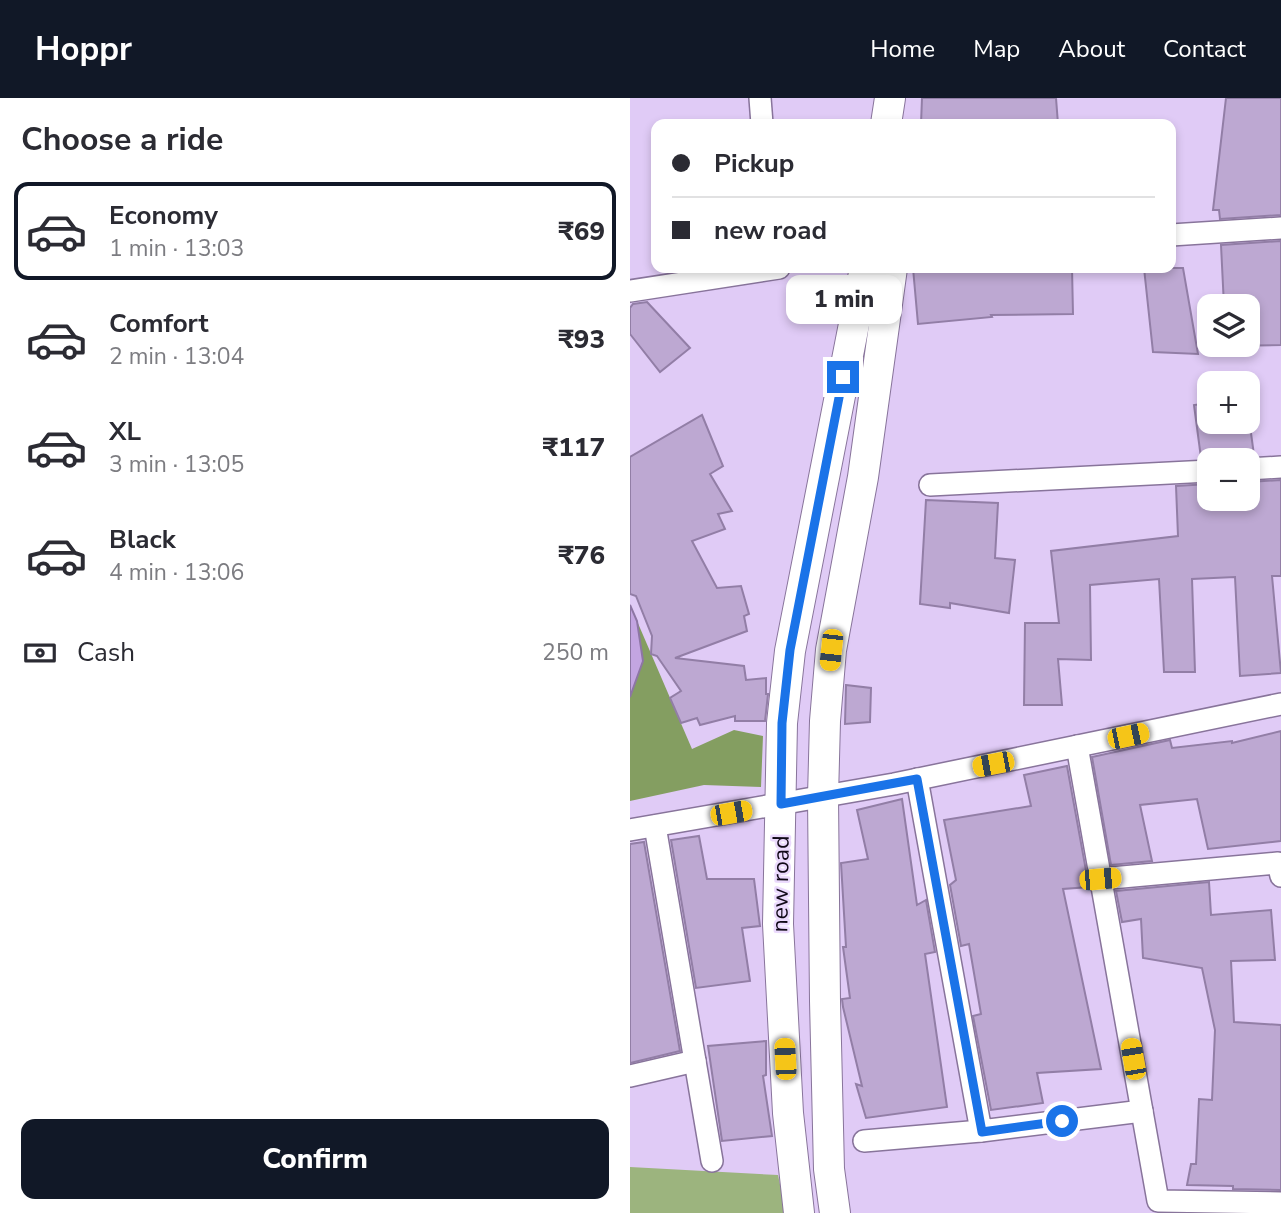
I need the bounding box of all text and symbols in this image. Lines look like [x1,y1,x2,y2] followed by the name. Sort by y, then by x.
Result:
[35,27,132,72] text: Hoppr
[870,33,935,65] text: Home
[973,33,1020,65] text: Map
[1058,33,1125,65] text: About
[1163,33,1246,65] text: Contact
[21,118,223,161] text: Choose a ride
[714,146,794,181] text: Pickup
[109,198,218,233] text: Economy
[25,200,88,263] icon: car
[714,213,827,248] text: new road
[558,214,605,249] text: ₹69
[109,233,244,264] text: 1 min · 13:03
[785,275,901,324] callout: 1 min
[814,284,874,315] text: 1 min
[1197,294,1260,511] map controls
[1197,294,1260,357] button: layers
[109,306,209,341] text: Comfort
[25,308,88,371] icon: car
[558,322,605,357] text: ₹93
[109,341,244,372] text: 2 min · 13:04
[827,361,859,393] route end
[1197,371,1260,434] button: +
[109,414,141,449] text: XL
[25,416,88,479] icon: car
[543,430,605,465] text: ₹117
[1197,448,1260,511] button: −
[109,449,244,480] text: 3 min · 13:05
[109,522,176,557] text: Black
[25,524,88,587] icon: car
[558,538,605,573] text: ₹76
[109,557,244,588] text: 4 min · 13:06
[819,628,844,672] car
[21,634,59,672] icon: cash
[77,635,135,670] text: Cash
[542,637,609,668] text: 250 m
[1106,721,1151,751] car
[971,750,1016,778] car
[709,799,754,827] car
[764,835,797,933] street label: new road
[1079,867,1122,891] car
[1120,1036,1147,1082] car
[774,1037,797,1081] car
[1046,1105,1078,1137] route start
[21,1119,609,1199] button: Confirm

